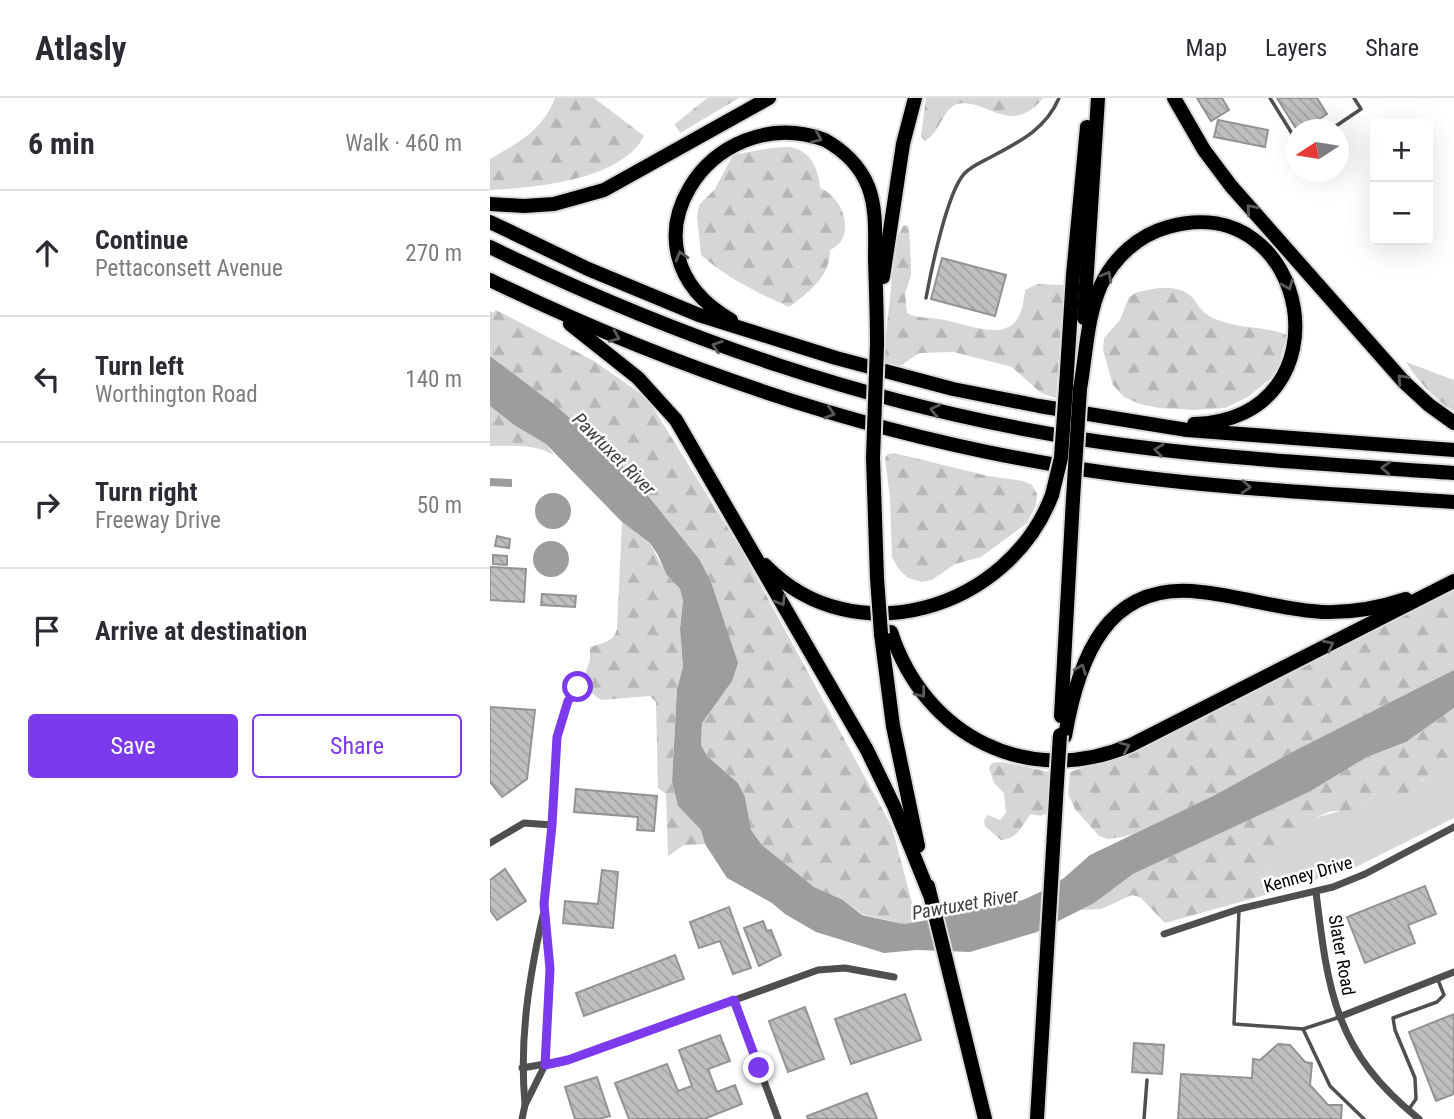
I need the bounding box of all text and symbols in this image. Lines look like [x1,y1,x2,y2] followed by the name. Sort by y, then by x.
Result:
[35,29,126,68] text: Atlasly
[1186,34,1227,62] text: Map
[1265,34,1327,62] text: Layers
[1365,34,1419,62] text: Share
[1286,119,1349,182] north arrow
[1370,119,1433,245] map controls
[1370,119,1433,182] button: +
[28,126,95,161] text: 6 min
[810,129,822,143] one-way arrow
[345,130,462,157] text: Walk · 460 m
[1370,182,1433,245] button: −
[1247,204,1259,217] one-way arrow
[95,225,188,255] text: Continue
[28,234,66,272] icon: ahead
[405,240,462,267] text: 270 m
[674,251,689,263] one-way arrow
[95,255,283,282] text: Pettaconsett Avenue
[1099,270,1112,283] one-way arrow
[1280,279,1294,291] one-way arrow
[608,329,620,343] one-way arrow
[712,340,724,354] one-way arrow
[95,351,184,381] text: Turn left
[28,360,66,398] icon: left
[405,366,462,393] text: 140 m
[1398,374,1410,387] one-way arrow
[95,381,258,408] text: Worthington Road
[823,404,835,419] one-way arrow
[929,404,941,418] one-way arrow
[568,408,660,500] water label: Pawtuxet River
[1153,442,1165,457] one-way arrow
[1380,461,1391,476] one-way arrow
[95,477,197,507] text: Turn right
[1240,480,1251,495] one-way arrow
[28,486,66,524] icon: right
[417,492,462,519] text: 50 m
[95,507,221,534] text: Freeway Drive
[773,594,786,606] one-way arrow
[28,612,66,650] icon: arrive
[95,616,307,646] text: Arrive at destination
[1322,640,1334,654] one-way arrow
[1072,664,1086,676] one-way arrow
[562,671,593,702] route start
[913,685,926,697] one-way arrow
[28,714,238,778] button: Save
[252,714,462,778] button: Share
[1118,741,1131,755] one-way arrow
[1261,851,1355,897] street label: Kenney Drive
[910,883,1020,925] water label: Pawtuxet River
[1325,913,1359,997] street label: Slater Road
[743,1052,774,1083] route end

